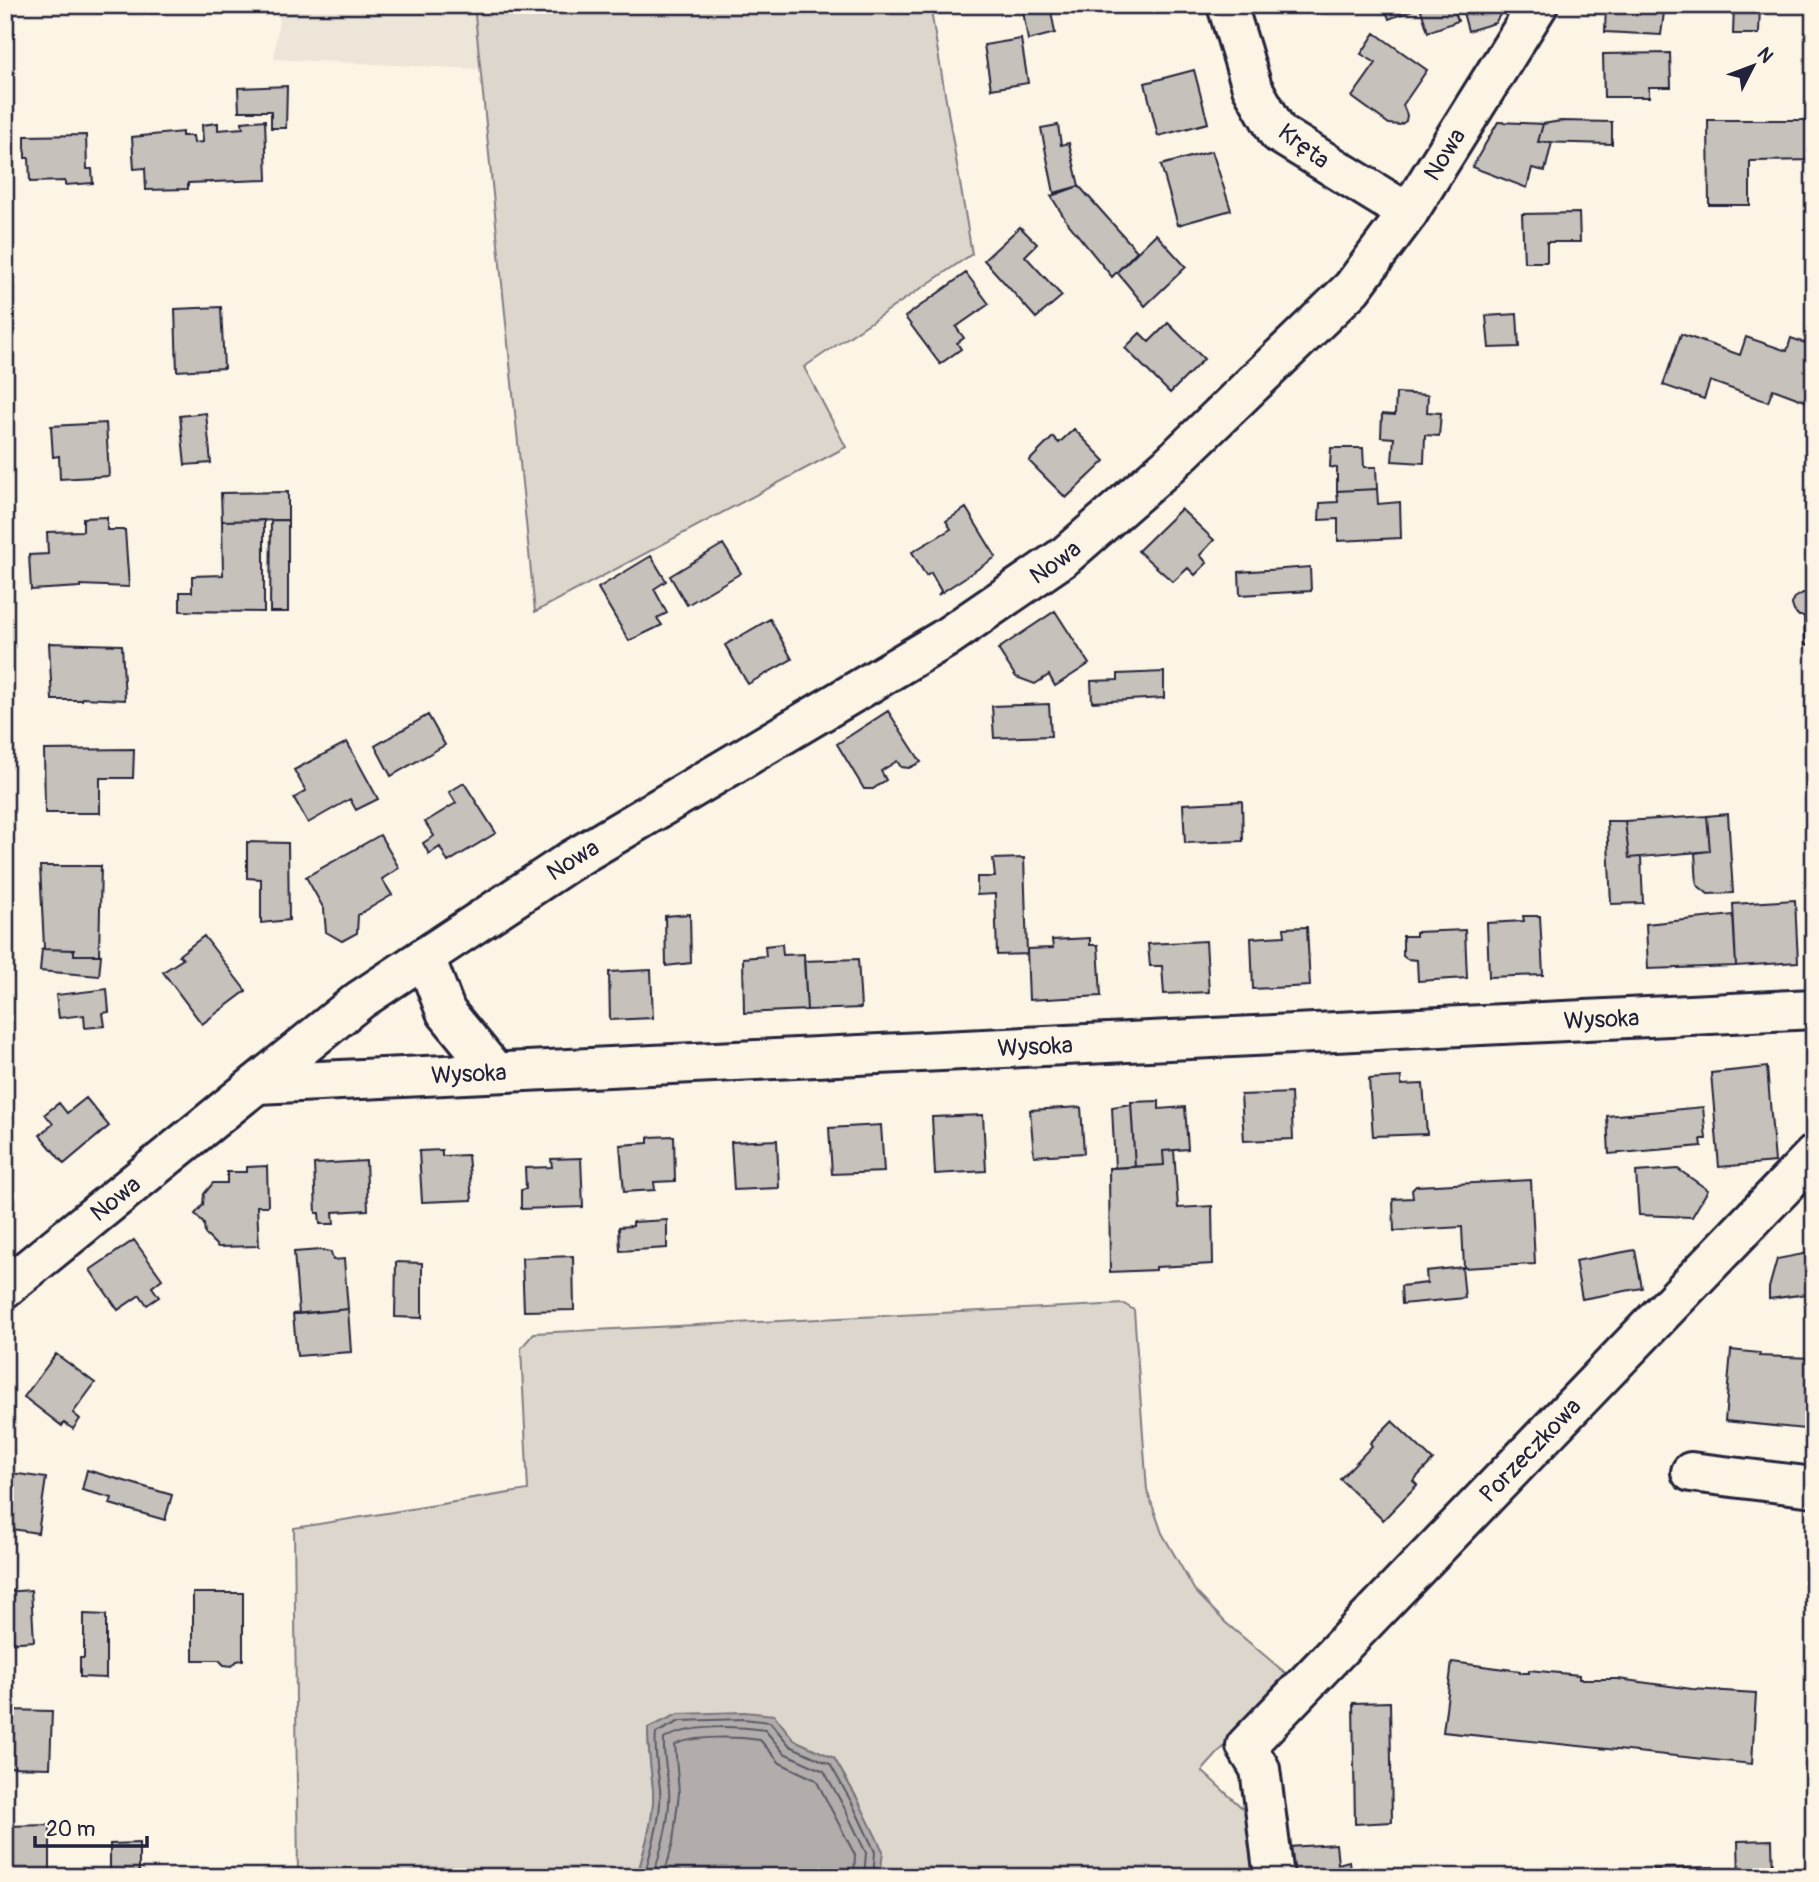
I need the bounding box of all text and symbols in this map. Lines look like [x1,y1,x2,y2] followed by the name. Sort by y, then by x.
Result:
[1717,32,1787,102] north arrow
[1752,42,1778,68] text: N
[1272,118,1335,175] street label: Kręta
[1418,123,1472,186] street label: Nowa
[1024,535,1087,591] street label: Nowa
[541,833,604,887] street label: Nowa
[1563,1003,1640,1036] street label: Wysoka
[997,1031,1074,1063] street label: Wysoka
[430,1058,507,1091] street label: Wysoka
[85,1170,147,1228] street label: Nowa
[1474,1392,1587,1509] street label: Porzeczkowa
[35,1805,147,1849] scale bar
[46,1816,95,1843] text: 20 m

